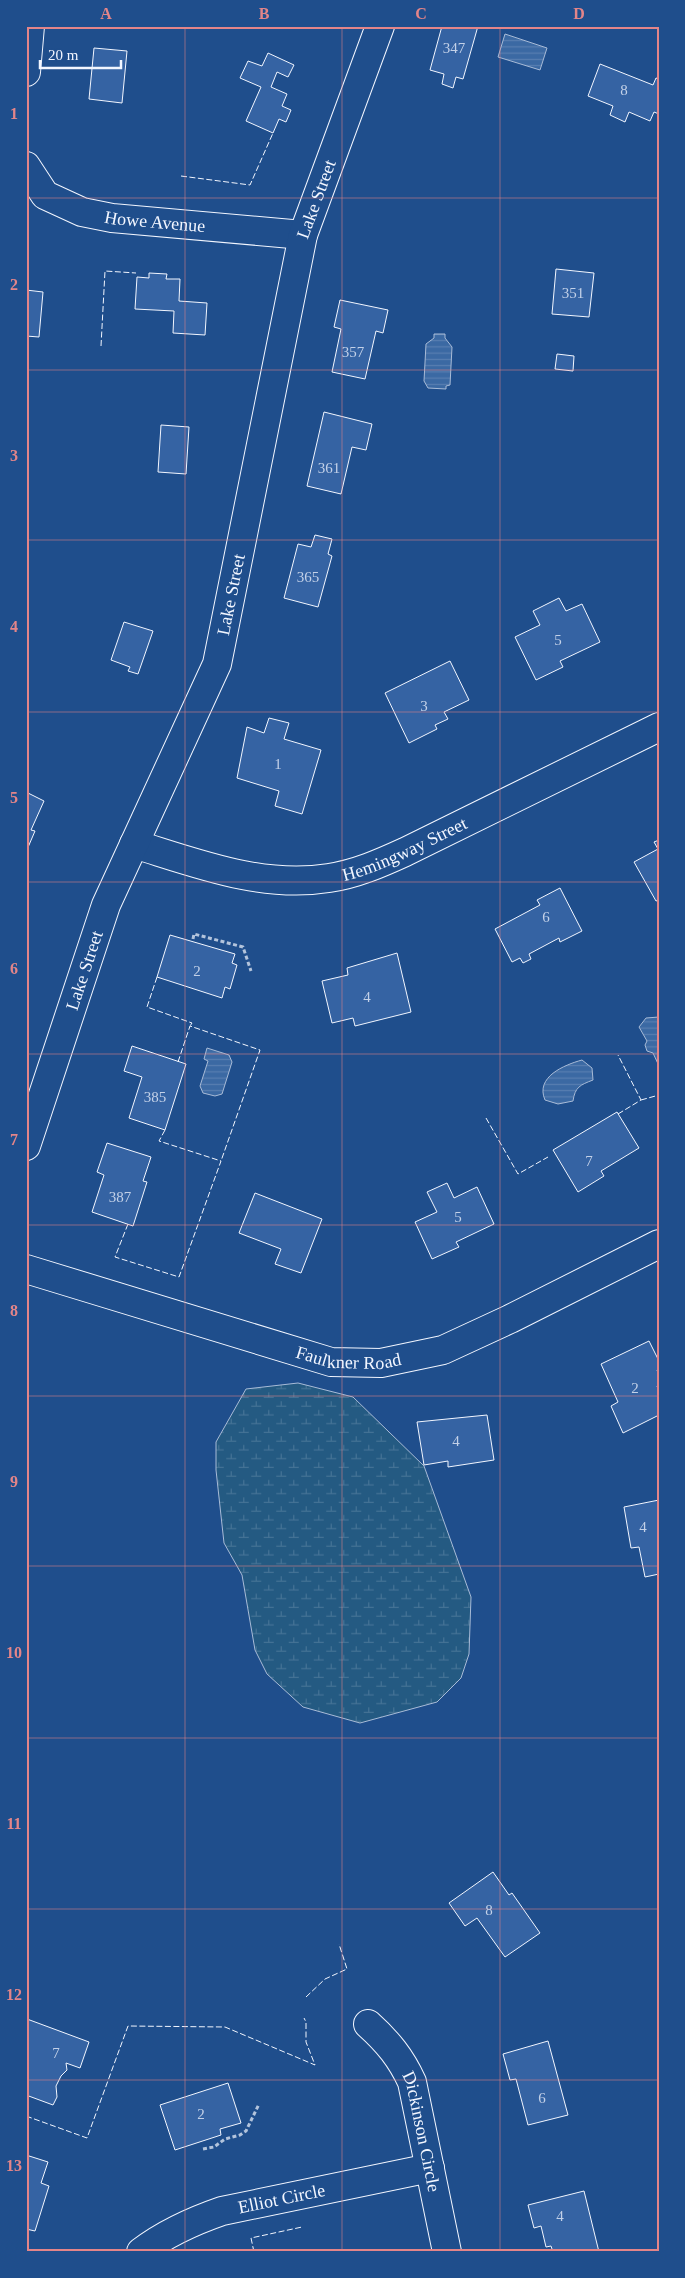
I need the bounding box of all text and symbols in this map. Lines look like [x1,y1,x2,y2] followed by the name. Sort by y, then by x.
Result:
[100,5,112,22] text: A
[259,5,270,22] text: B
[415,5,427,22] text: C
[573,5,585,22] text: D
[40,38,121,70] scale bar
[443,40,466,56] house number: 347
[48,47,79,63] text: 20 m
[620,82,628,98] house number: 8
[10,105,18,122] text: 1
[293,157,340,241] street label: Lake Street
[103,207,206,236] street label: Howe Avenue
[10,276,18,293] text: 2
[562,285,584,301] house number: 351
[342,344,365,360] house number: 357
[10,447,18,464] text: 3
[318,460,340,476] house number: 361
[213,552,249,637] street label: Lake Street
[297,569,319,585] house number: 365
[10,618,18,635] text: 4
[554,632,562,648] house number: 5
[420,698,428,714] house number: 3
[274,756,282,772] house number: 1
[10,789,18,806] text: 5
[340,813,470,885] street label: Hemingway Street
[542,909,550,925] house number: 6
[62,928,107,1013] street label: Lake Street
[10,960,18,977] text: 6
[193,963,201,979] house number: 2
[363,989,371,1005] house number: 4
[144,1089,166,1105] house number: 385
[10,1131,18,1148] text: 7
[585,1153,593,1169] house number: 7
[109,1189,132,1205] house number: 387
[454,1209,462,1225] house number: 5
[10,1302,18,1319] text: 8
[294,1342,403,1373] street label: Faulkner Road
[631,1380,639,1396] house number: 2
[452,1433,460,1449] house number: 4
[10,1473,18,1490] text: 9
[639,1519,647,1535] house number: 4
[6,1644,22,1661] text: 10
[6,1815,22,1832] text: 11
[485,1902,493,1918] house number: 8
[6,1986,22,2003] text: 12
[52,2045,60,2061] house number: 7
[398,2068,444,2194] street label: Dickinson Circle
[538,2090,546,2106] house number: 6
[197,2106,205,2122] house number: 2
[6,2157,22,2174] text: 13
[236,2180,327,2217] street label: Elliot Circle
[556,2208,564,2224] house number: 4

